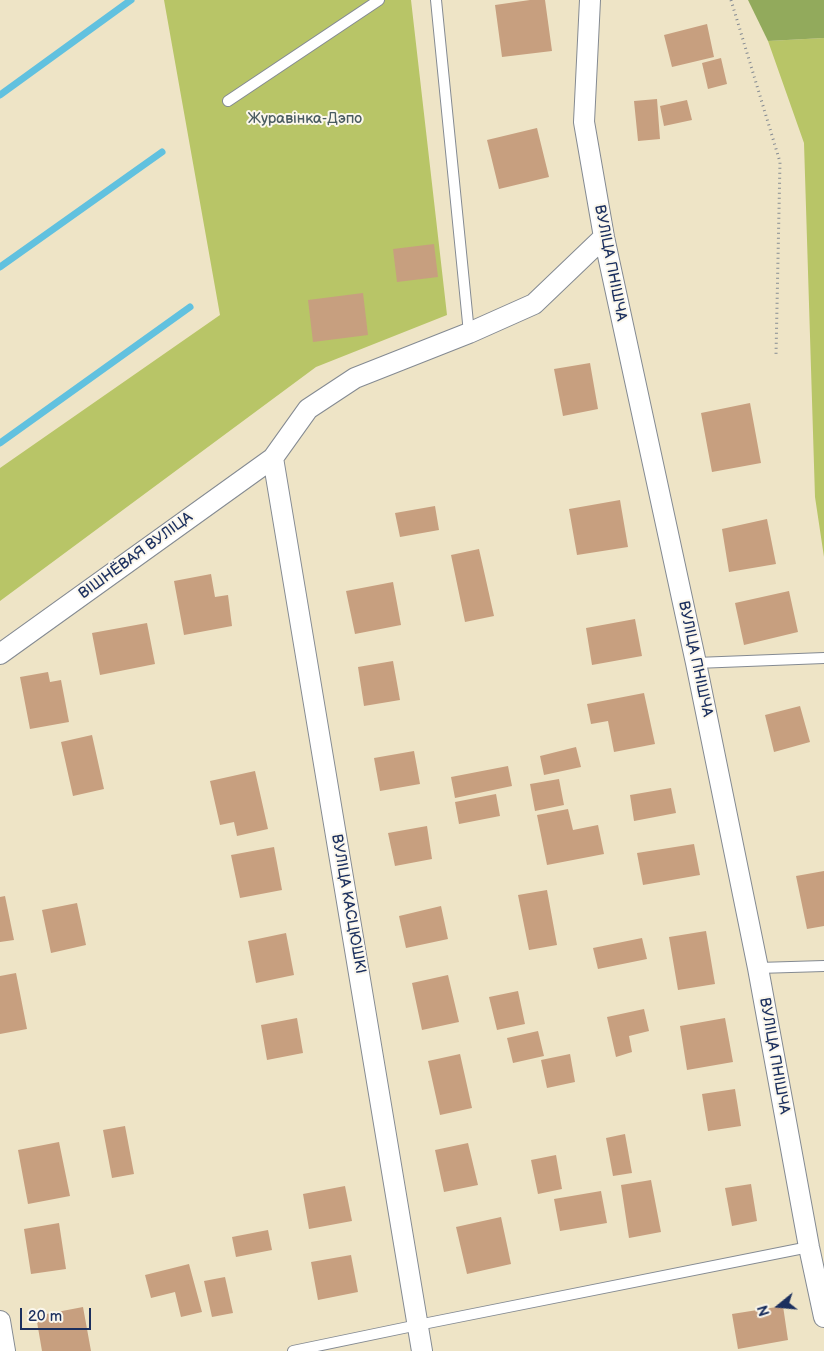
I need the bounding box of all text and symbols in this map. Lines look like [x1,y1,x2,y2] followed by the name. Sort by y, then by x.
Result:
[248,110,362,128] park label: Журавінка-Дэпо
[590,203,630,323] street label: ВУЛІЦА ПНІШЧА
[76,509,196,603] street label: ВІШНЁВАЯ ВУЛІЦА
[674,599,716,719] street label: ВУЛІЦА ПНІШЧА
[327,833,369,975] street label: ВУЛІЦА КАСЦЮШКІ
[755,996,793,1116] street label: ВУЛІЦА ПНІШЧА
[754,1281,804,1331] north arrow
[22,1298,94,1330] scale bar
[755,1303,774,1318] text: N
[28,1307,62,1326] text: 20 m

